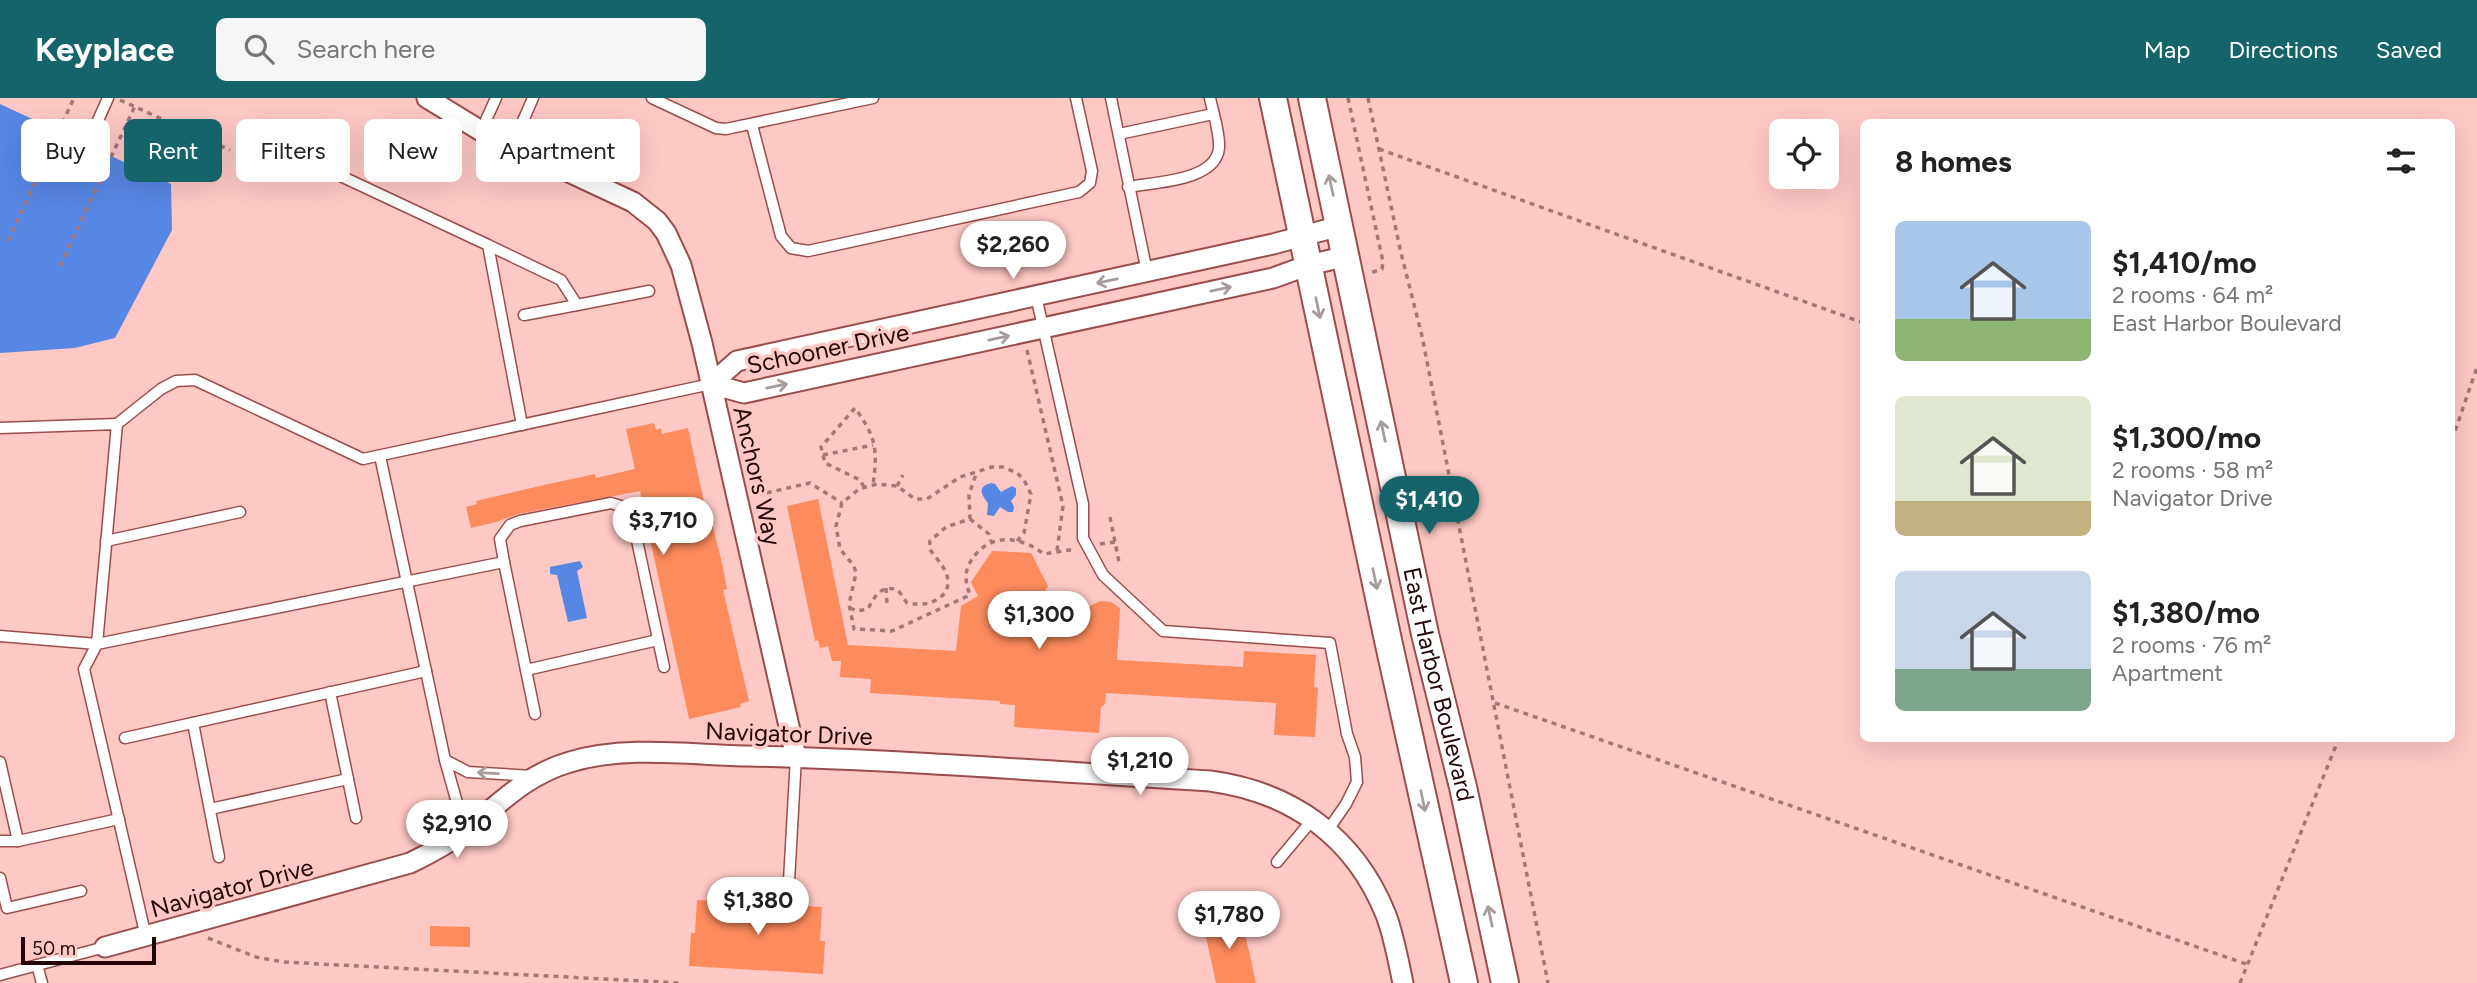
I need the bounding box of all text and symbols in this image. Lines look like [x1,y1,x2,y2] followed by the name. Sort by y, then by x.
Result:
[216,18,706,81] search box
[35,30,174,69] text: Keyplace
[240,30,278,68] icon: search
[296,33,435,65] text: Search here
[2144,35,2190,64] text: Map
[2228,35,2338,64] text: Directions
[2376,35,2442,64] text: Saved
[21,119,110,182] chip: Buy
[124,119,222,182] chip: Rent
[236,119,350,182] chip: Filters
[364,119,462,182] chip: New
[476,119,640,182] chip: Apartment
[1769,119,1839,189] map controls
[1769,119,1839,189] button: locate
[2382,142,2420,180] icon: filters
[1895,143,2012,180] text: 8 homes
[1324,174,1337,197] one-way arrow
[956,222,1070,281] pin: $2,260
[976,230,1050,258] text: $2,260
[2112,244,2257,281] text: $1,410/mo
[1951,249,2035,333] icon: home
[1096,274,1119,288] one-way arrow
[2112,281,2273,309] text: 2 rooms · 64 m²
[1209,282,1232,296] one-way arrow
[1312,296,1326,319] one-way arrow
[2112,309,2342,337] text: East Harbor Boulevard
[744,317,912,380] street label: Schooner Drive
[987,330,1010,344] one-way arrow
[765,379,788,392] one-way arrow
[727,403,788,549] street label: Anchors Way
[2112,419,2261,456] text: $1,300/mo
[1376,420,1390,443] one-way arrow
[1951,424,2035,508] icon: home
[2112,456,2273,484] text: 2 rooms · 58 m²
[1372,476,1486,536] pin: $1,410
[2112,484,2273,512] text: Navigator Drive
[1395,485,1463,513] text: $1,410
[606,498,720,557] pin: $3,710
[629,506,697,534] text: $3,710
[1397,565,1481,804] street label: East Harbor Boulevard
[1369,567,1383,590] one-way arrow
[982,592,1096,651] pin: $1,300
[2112,594,2260,631] text: $1,380/mo
[1951,599,2035,683] icon: home
[1004,600,1074,628] text: $1,300
[2112,631,2271,659] text: 2 rooms · 76 m²
[2112,659,2223,687] text: Apartment
[705,716,873,751] street label: Navigator Drive
[1083,738,1197,797] pin: $1,210
[1107,746,1173,774] text: $1,210
[477,766,499,779] one-way arrow
[1417,789,1431,812] one-way arrow
[400,800,514,860] pin: $2,910
[422,809,492,837] text: $2,910
[147,852,317,923] street label: Navigator Drive
[701,878,815,937] pin: $1,380
[723,886,793,914] text: $1,380
[1172,892,1286,951] pin: $1,780
[1194,900,1264,928] text: $1,780
[1483,905,1497,928] one-way arrow
[21,934,156,966] scale bar
[32,937,76,960] text: 50 m

